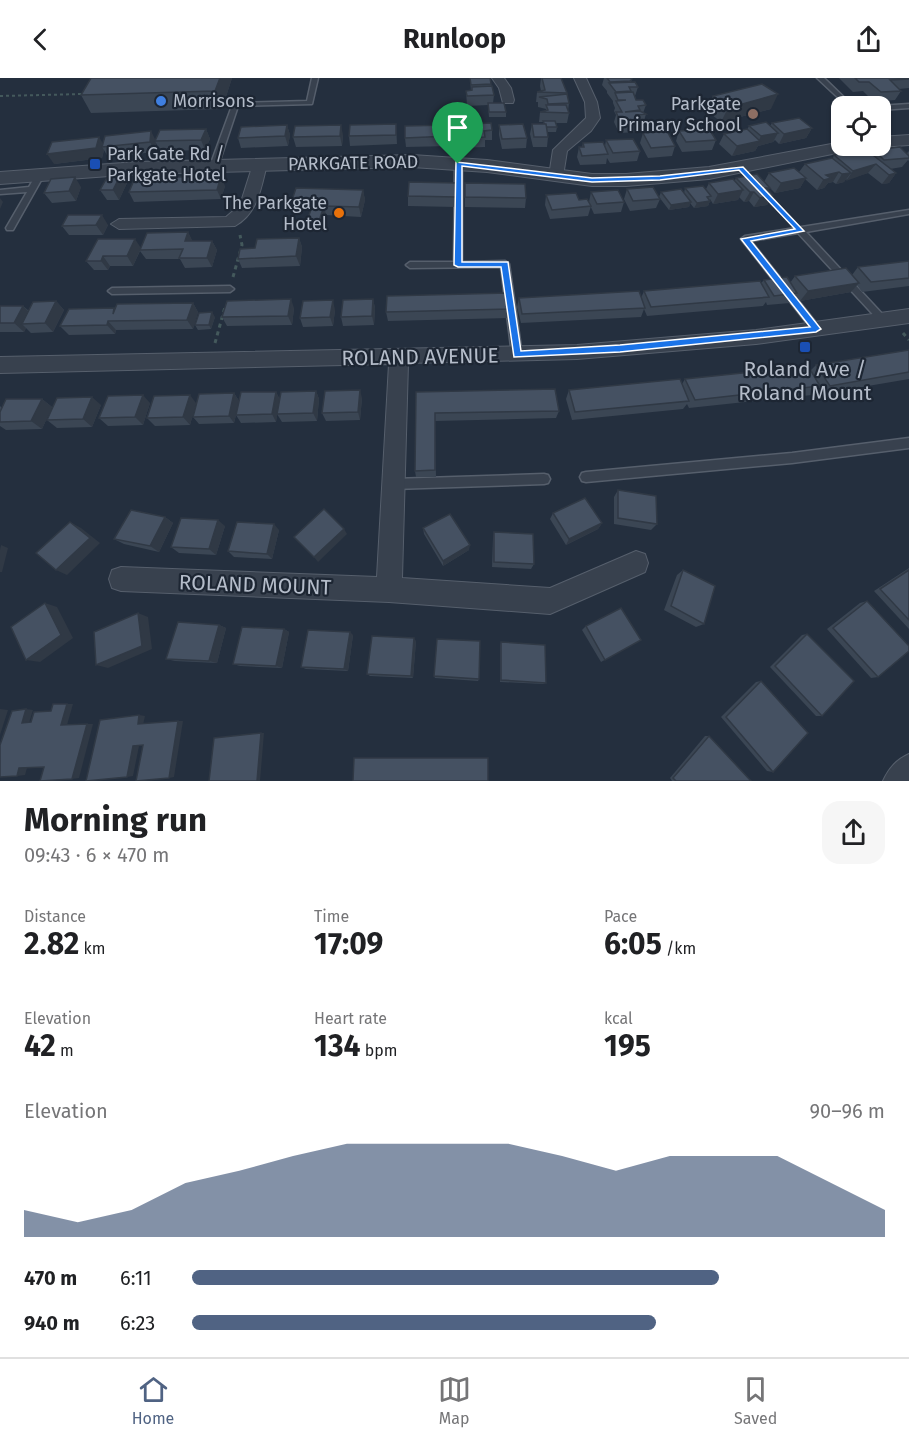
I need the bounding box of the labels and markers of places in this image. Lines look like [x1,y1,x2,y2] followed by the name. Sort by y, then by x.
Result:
[173,90,254,112] place label: Morrisons
[618,93,741,136] place label: Parkgate Primary School
[154,94,168,108] marker: Morrisons
[432,102,483,164] pin
[746,107,760,121] marker: Parkgate Primary School
[107,143,226,186] place label: Park Gate Rd / Parkgate Hotel
[88,157,102,171] marker: Park Gate Rd / Parkgate Hotel
[222,192,327,235] place label: The Parkgate Hotel
[332,206,346,220] marker: The Parkgate Hotel
[798,340,812,354] marker: Roland Ave / Roland Mount
[738,356,872,406] place label: Roland Ave / Roland Mount

